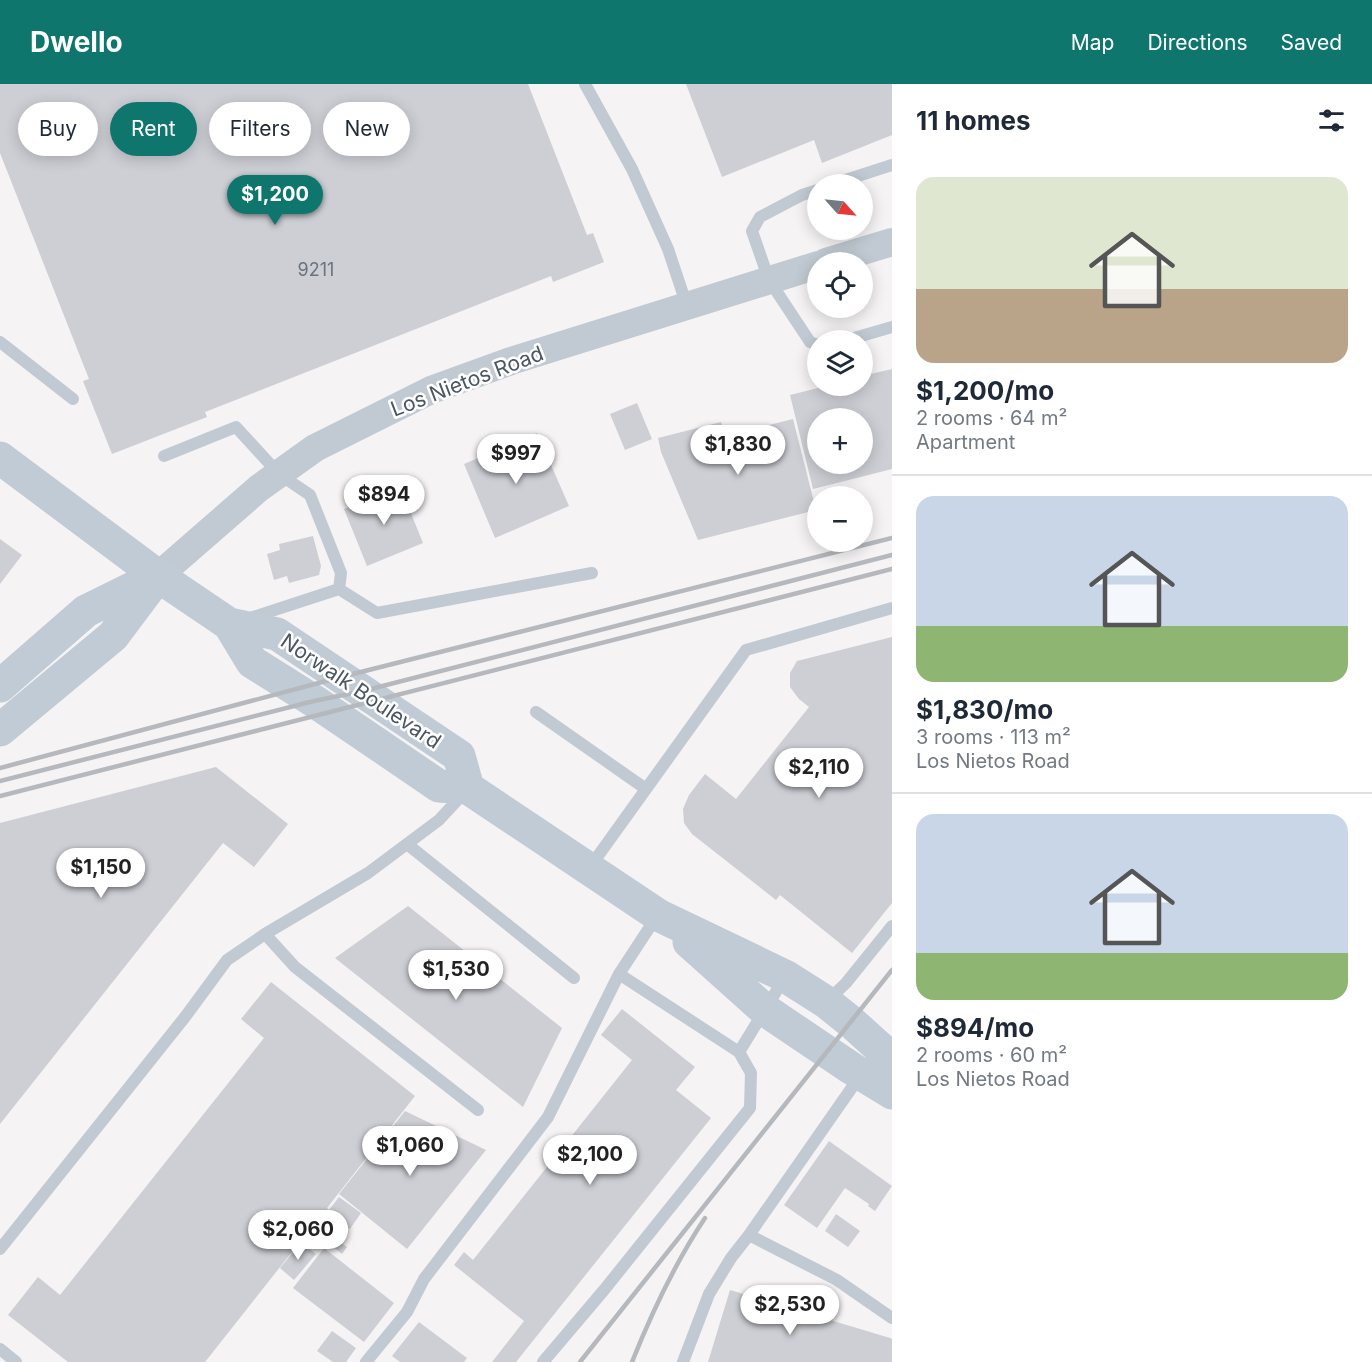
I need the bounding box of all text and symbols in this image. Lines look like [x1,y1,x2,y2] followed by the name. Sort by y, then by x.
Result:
[30,25,123,59] text: Dwello
[1071,30,1114,55] text: Map
[1147,30,1248,55] text: Directions
[1281,30,1342,55] text: Saved
[18,102,98,156] chip: Buy
[110,102,197,156] chip: Rent
[209,102,311,156] chip: Filters
[323,102,410,156] chip: New
[1315,104,1348,137] icon: filters
[916,105,1031,136] text: 11 homes
[807,174,873,240] north arrow
[807,174,873,552] map controls
[226,175,324,226] pin: $1,200
[241,182,309,206] text: $1,200
[1078,216,1186,324] icon: home
[807,252,873,318] button: locate
[298,259,334,280] house number: 9211
[807,330,873,396] button: layers
[387,340,547,422] street label: Los Nietos Road
[916,375,1054,406] text: $1,200/mo
[916,406,1067,430] text: 2 rooms · 64 m²
[807,408,873,474] button: +
[689,425,787,476] pin: $1,830
[916,430,1015,454] text: Apartment
[704,432,772,456] text: $1,830
[480,434,552,485] pin: $997
[491,441,541,465] text: $997
[348,475,420,526] pin: $894
[358,482,410,506] text: $894
[807,486,873,552] button: −
[1078,535,1186,643] icon: home
[276,628,446,754] street label: Norwalk Boulevard
[916,694,1053,725] text: $1,830/mo
[916,725,1071,749] text: 3 rooms · 113 m²
[770,748,868,799] pin: $2,110
[916,749,1070,773] text: Los Nietos Road
[788,755,850,779] text: $2,110
[52,848,150,899] pin: $1,150
[1078,853,1186,961] icon: home
[70,855,132,879] text: $1,150
[407,950,505,1001] pin: $1,530
[422,957,490,981] text: $1,530
[916,1012,1034,1043] text: $894/mo
[916,1043,1067,1067] text: 2 rooms · 60 m²
[916,1067,1070,1091] text: Los Nietos Road
[361,1126,459,1177] pin: $1,060
[376,1133,444,1157] text: $1,060
[541,1135,639,1186] pin: $2,100
[557,1142,623,1166] text: $2,100
[249,1210,347,1261] pin: $2,060
[262,1217,334,1241] text: $2,060
[741,1285,839,1336] pin: $2,530
[754,1292,826,1316] text: $2,530

